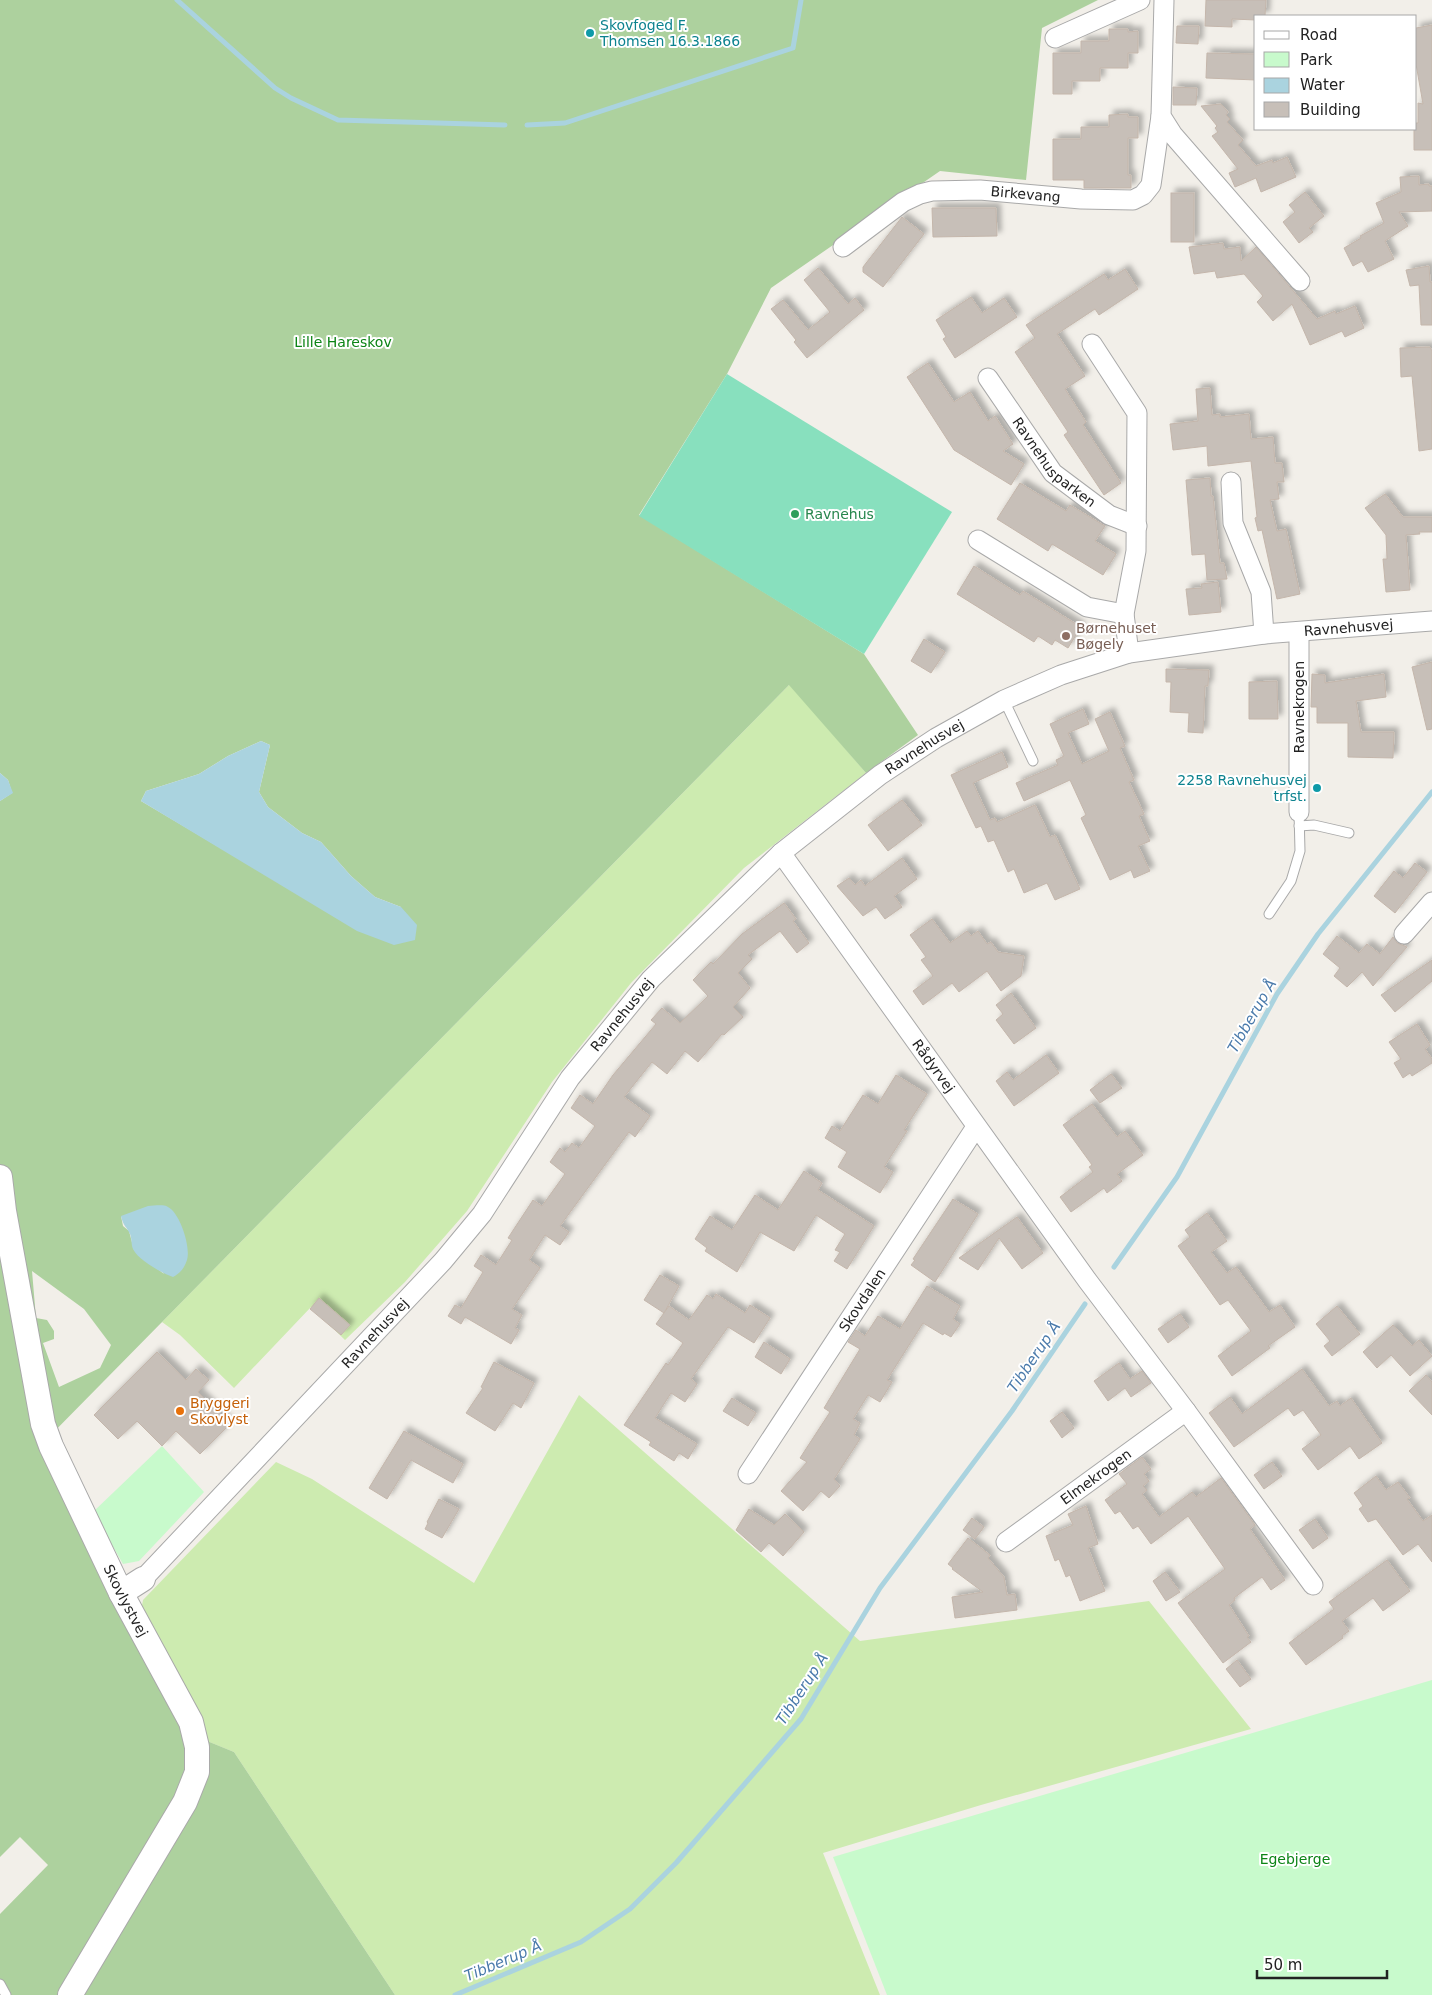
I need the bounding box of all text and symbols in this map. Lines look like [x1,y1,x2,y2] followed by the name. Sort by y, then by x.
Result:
[1254,15,1417,130] legend
[599,17,740,49] place label: Skovfoged F. Thomsen 16.3.1866
[1300,26,1338,44] text: Road
[584,27,596,39] marker: Skovfoged F. Thomsen 16.3.1866
[1300,51,1333,69] text: Park
[1300,76,1345,94] text: Water
[1300,101,1361,119] text: Building
[990,183,1061,205] street label: Birkevang
[294,334,392,350] park label: Lille Hareskov
[1009,414,1099,510] street label: Ravnehusparken
[805,506,874,522] place label: Ravnehus
[789,508,801,520] marker: Ravnehus
[1303,616,1394,639] street label: Ravnehusvej
[1076,620,1157,652] place label: Børnehuset Bøgely
[1060,630,1072,642] marker: Børnehuset Bøgely
[1291,661,1307,753] street label: Ravnekrogen
[882,716,967,777] street label: Ravnehusvej
[1177,772,1307,804] place label: 2258 Ravnehusvej trfst.
[1311,782,1323,794] marker: 2258 Ravnehusvej trfst.
[587,975,656,1054] street label: Ravnehusvej
[1223,976,1280,1056] water label: Tibberup Å
[909,1036,958,1096] street label: Rådyrvej
[836,1266,889,1335] street label: Skovdalen
[338,1295,412,1371] street label: Ravnehusvej
[1003,1317,1064,1396] water label: Tibberup Å
[190,1395,250,1427] place label: Bryggeri Skovlyst
[174,1405,186,1417] marker: Bryggeri Skovlyst
[1057,1446,1134,1508] street label: Elmekrogen
[101,1562,151,1640] street label: Skovlystvej
[771,1649,832,1728] water label: Tibberup Å
[1260,1851,1330,1867] park label: Egebjerge
[461,1936,544,1985] water label: Tibberup Å
[1257,1948,1387,1980] scale bar
[1264,1956,1302,1974] text: 50 m

